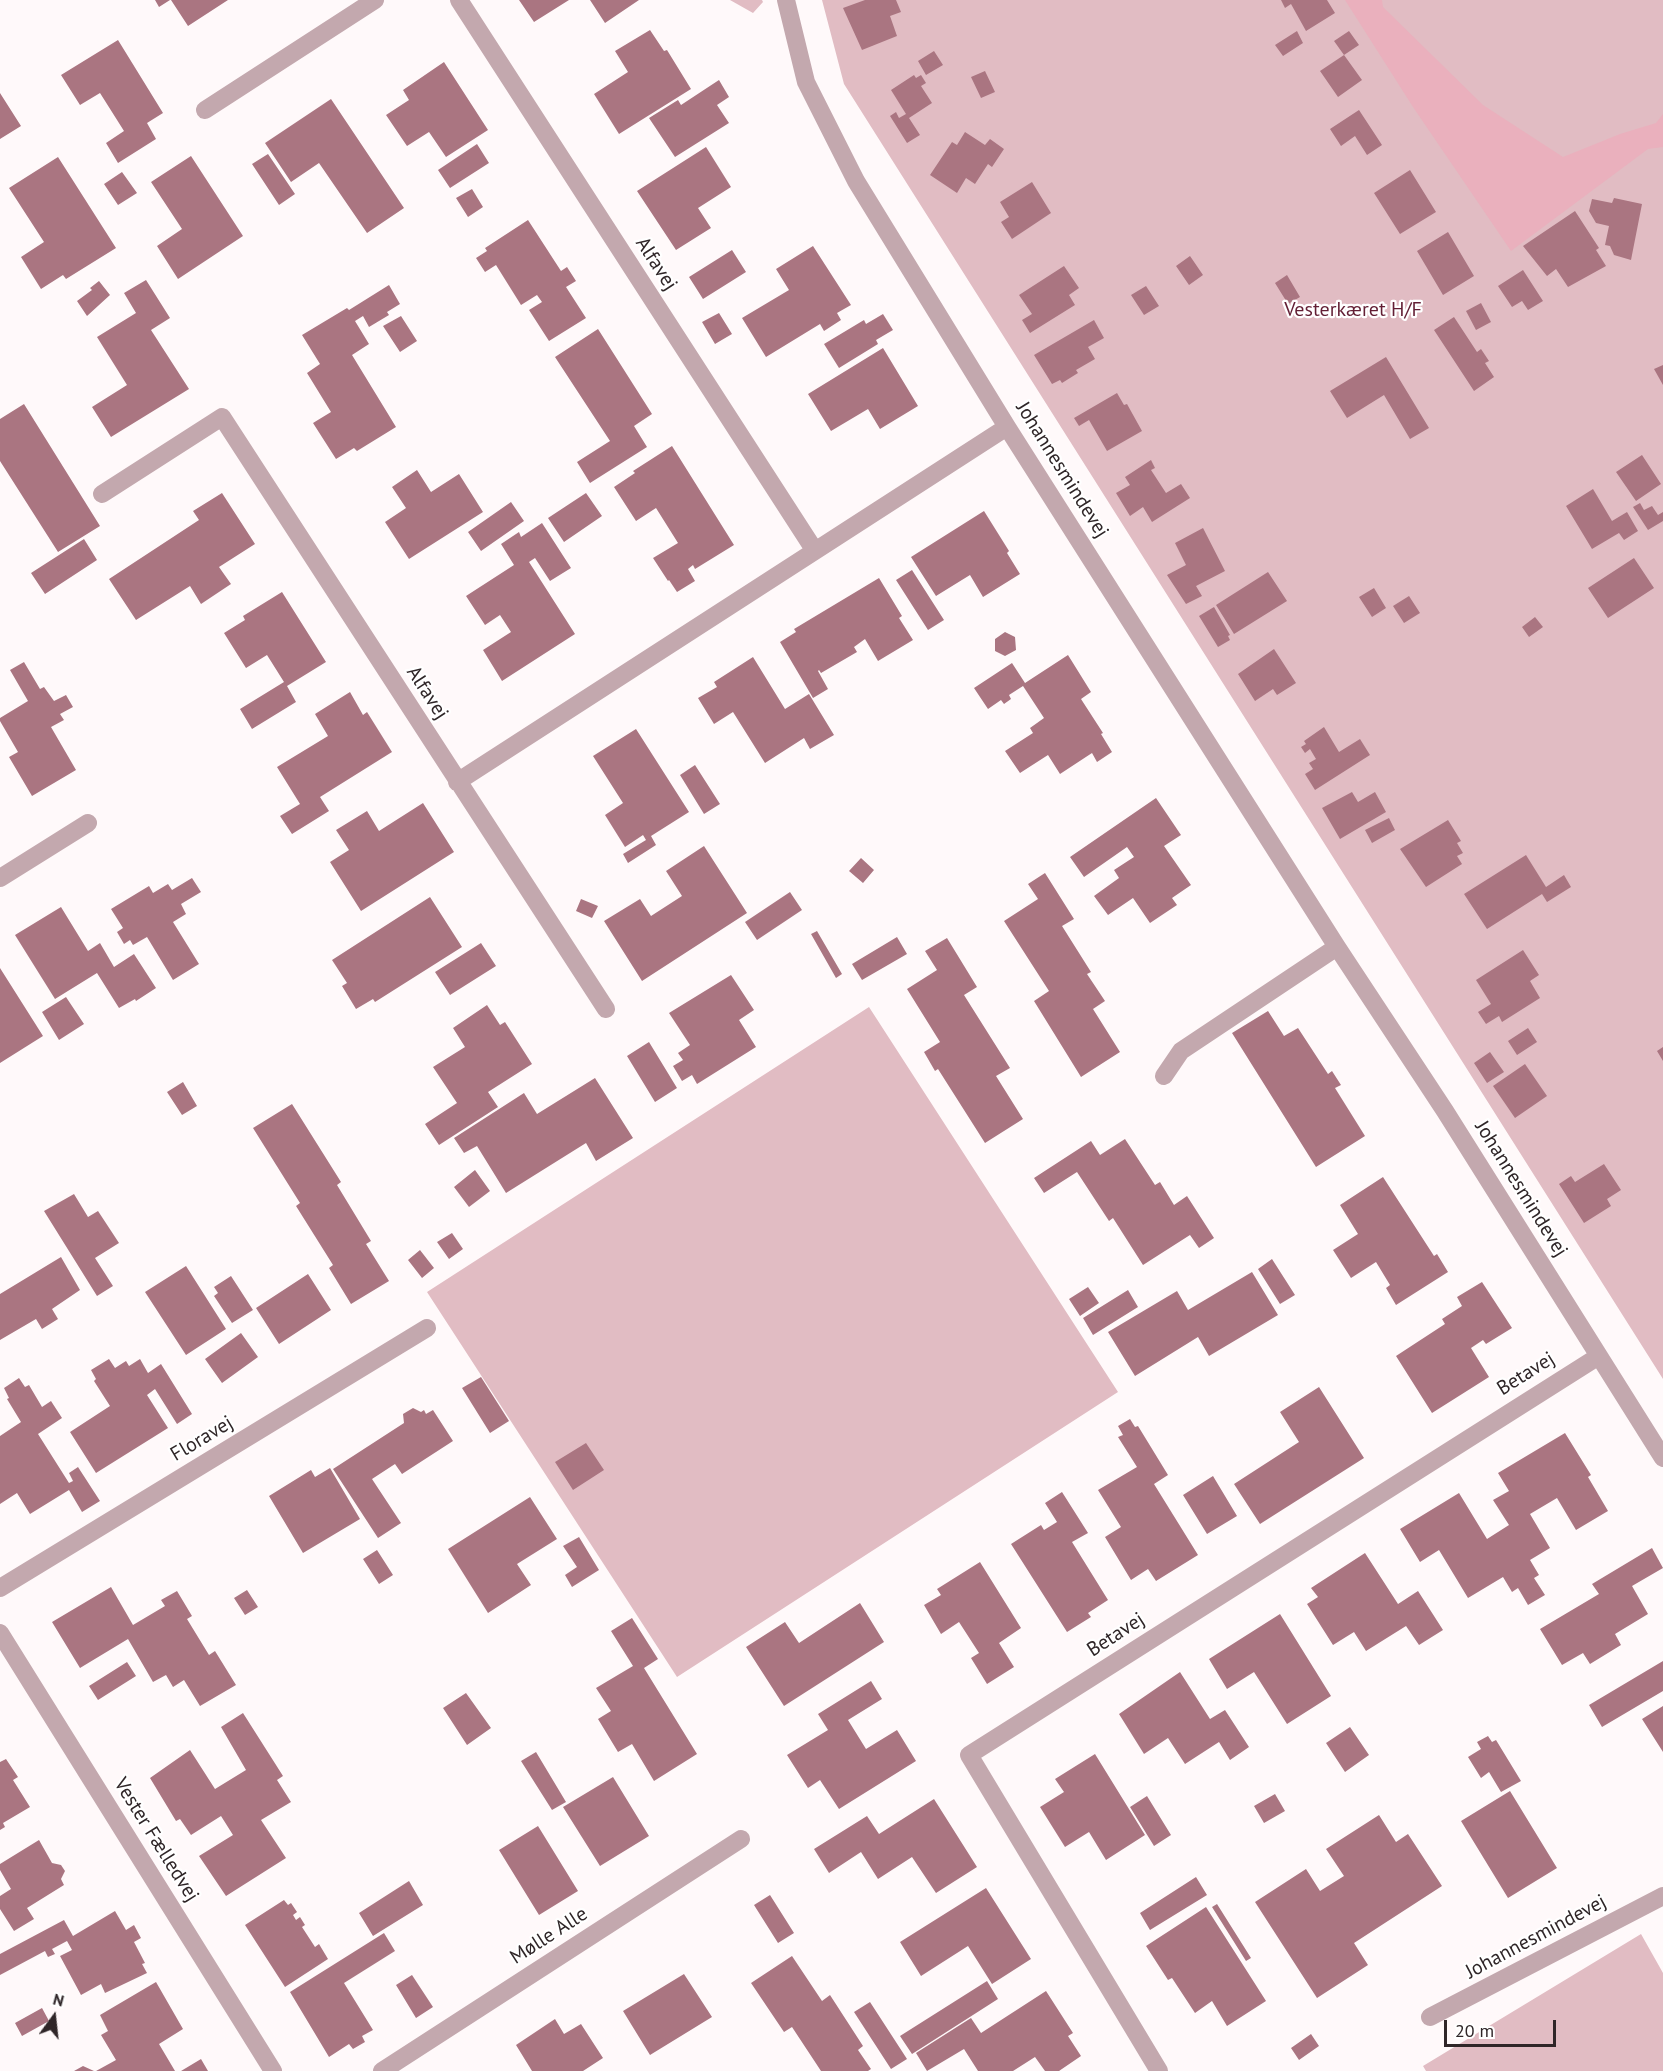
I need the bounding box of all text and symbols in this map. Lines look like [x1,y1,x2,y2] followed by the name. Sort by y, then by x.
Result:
[630,233,682,295] street label: Alfavej
[1284,298,1422,322] park label: Vesterkæret H/F
[1011,398,1113,542] street label: Johannesmindevej
[401,662,453,724] street label: Alfavej
[1470,1117,1572,1261] street label: Johannesmindevej
[1493,1347,1559,1401] street label: Betavej
[166,1411,238,1467] street label: Floravej
[1083,1608,1149,1662] street label: Betavej
[108,1774,204,1906] street label: Vester Fælledvej
[1462,1890,1610,1984] street label: Johannesmindevej
[506,1902,592,1970] street label: Mølle Alle
[24,1987,84,2047] north arrow
[51,1989,66,2011] text: N
[1447,2008,1560,2046] scale bar
[1455,2019,1494,2042] text: 20 m

